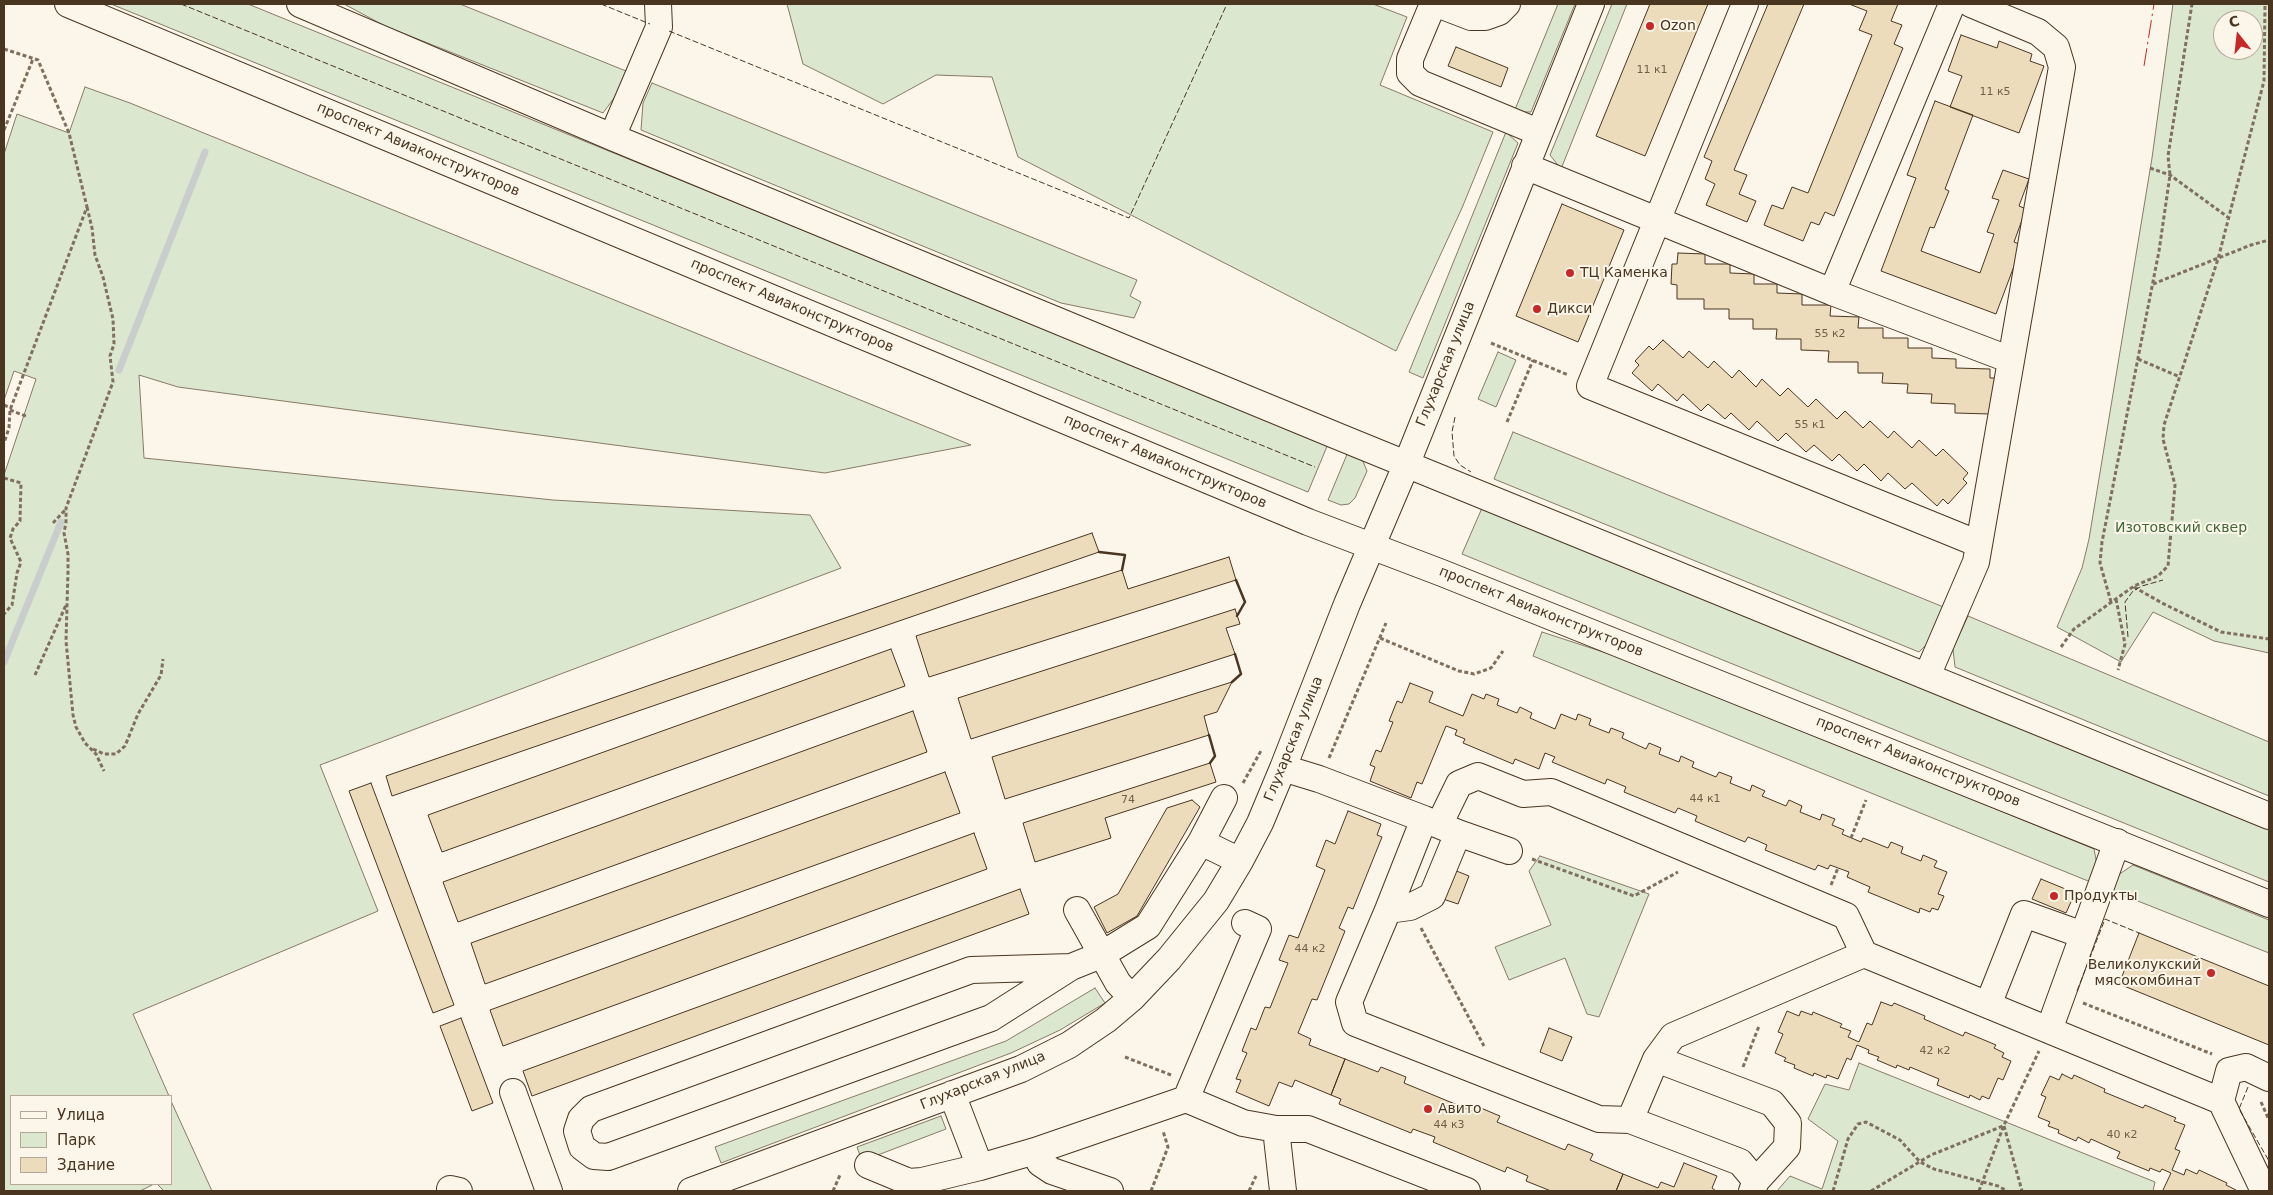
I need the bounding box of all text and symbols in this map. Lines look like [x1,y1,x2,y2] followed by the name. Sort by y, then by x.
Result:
[2213,10,2263,60] north arrow
[2227,12,2241,31] text: С
[1660,18,1696,34] place label: Ozon
[1644,20,1656,32] marker: Ozon
[1636,63,1668,77] house number: 11 к1
[1979,85,2011,99] house number: 11 к5
[314,100,522,200] street label: проспект Авиаконструкторов
[688,256,896,356] street label: проспект Авиаконструкторов
[1580,265,1668,281] place label: ТЦ Каменка
[1564,267,1576,279] marker: ТЦ Каменка
[1413,299,1479,429] street label: Глухарская улица
[1547,301,1592,317] place label: Дикси
[1531,303,1543,315] marker: Дикси
[1814,327,1846,341] house number: 55 к2
[1061,412,1269,512] street label: проспект Авиаконструкторов
[1794,418,1826,432] house number: 55 к1
[2115,520,2247,536] park label: Изотовский сквер
[1436,563,1646,661] street label: проспект Авиаконструкторов
[1261,674,1327,804] street label: Глухарская улица
[1813,713,2023,811] street label: проспект Авиаконструкторов
[1689,792,1721,806] house number: 44 к1
[1121,793,1135,807] house number: 74
[2064,888,2138,904] place label: Продукты
[2048,890,2060,902] marker: Продукты
[1294,942,1326,956] house number: 44 к2
[2088,957,2201,990] place label: Великолукский мясокомбинат
[2205,967,2217,979] marker: Великолукский мясокомбинат
[1919,1044,1951,1058] house number: 42 к2
[918,1048,1048,1114] street label: Глухарская улица
[10,1095,172,1185] legend
[1438,1101,1482,1117] place label: Авито
[1422,1103,1434,1115] marker: Авито
[57,1106,105,1124] text: Улица
[1433,1118,1465,1132] house number: 44 к3
[2106,1128,2138,1142] house number: 40 к2
[57,1131,96,1149] text: Парк
[57,1156,115,1174] text: Здание

